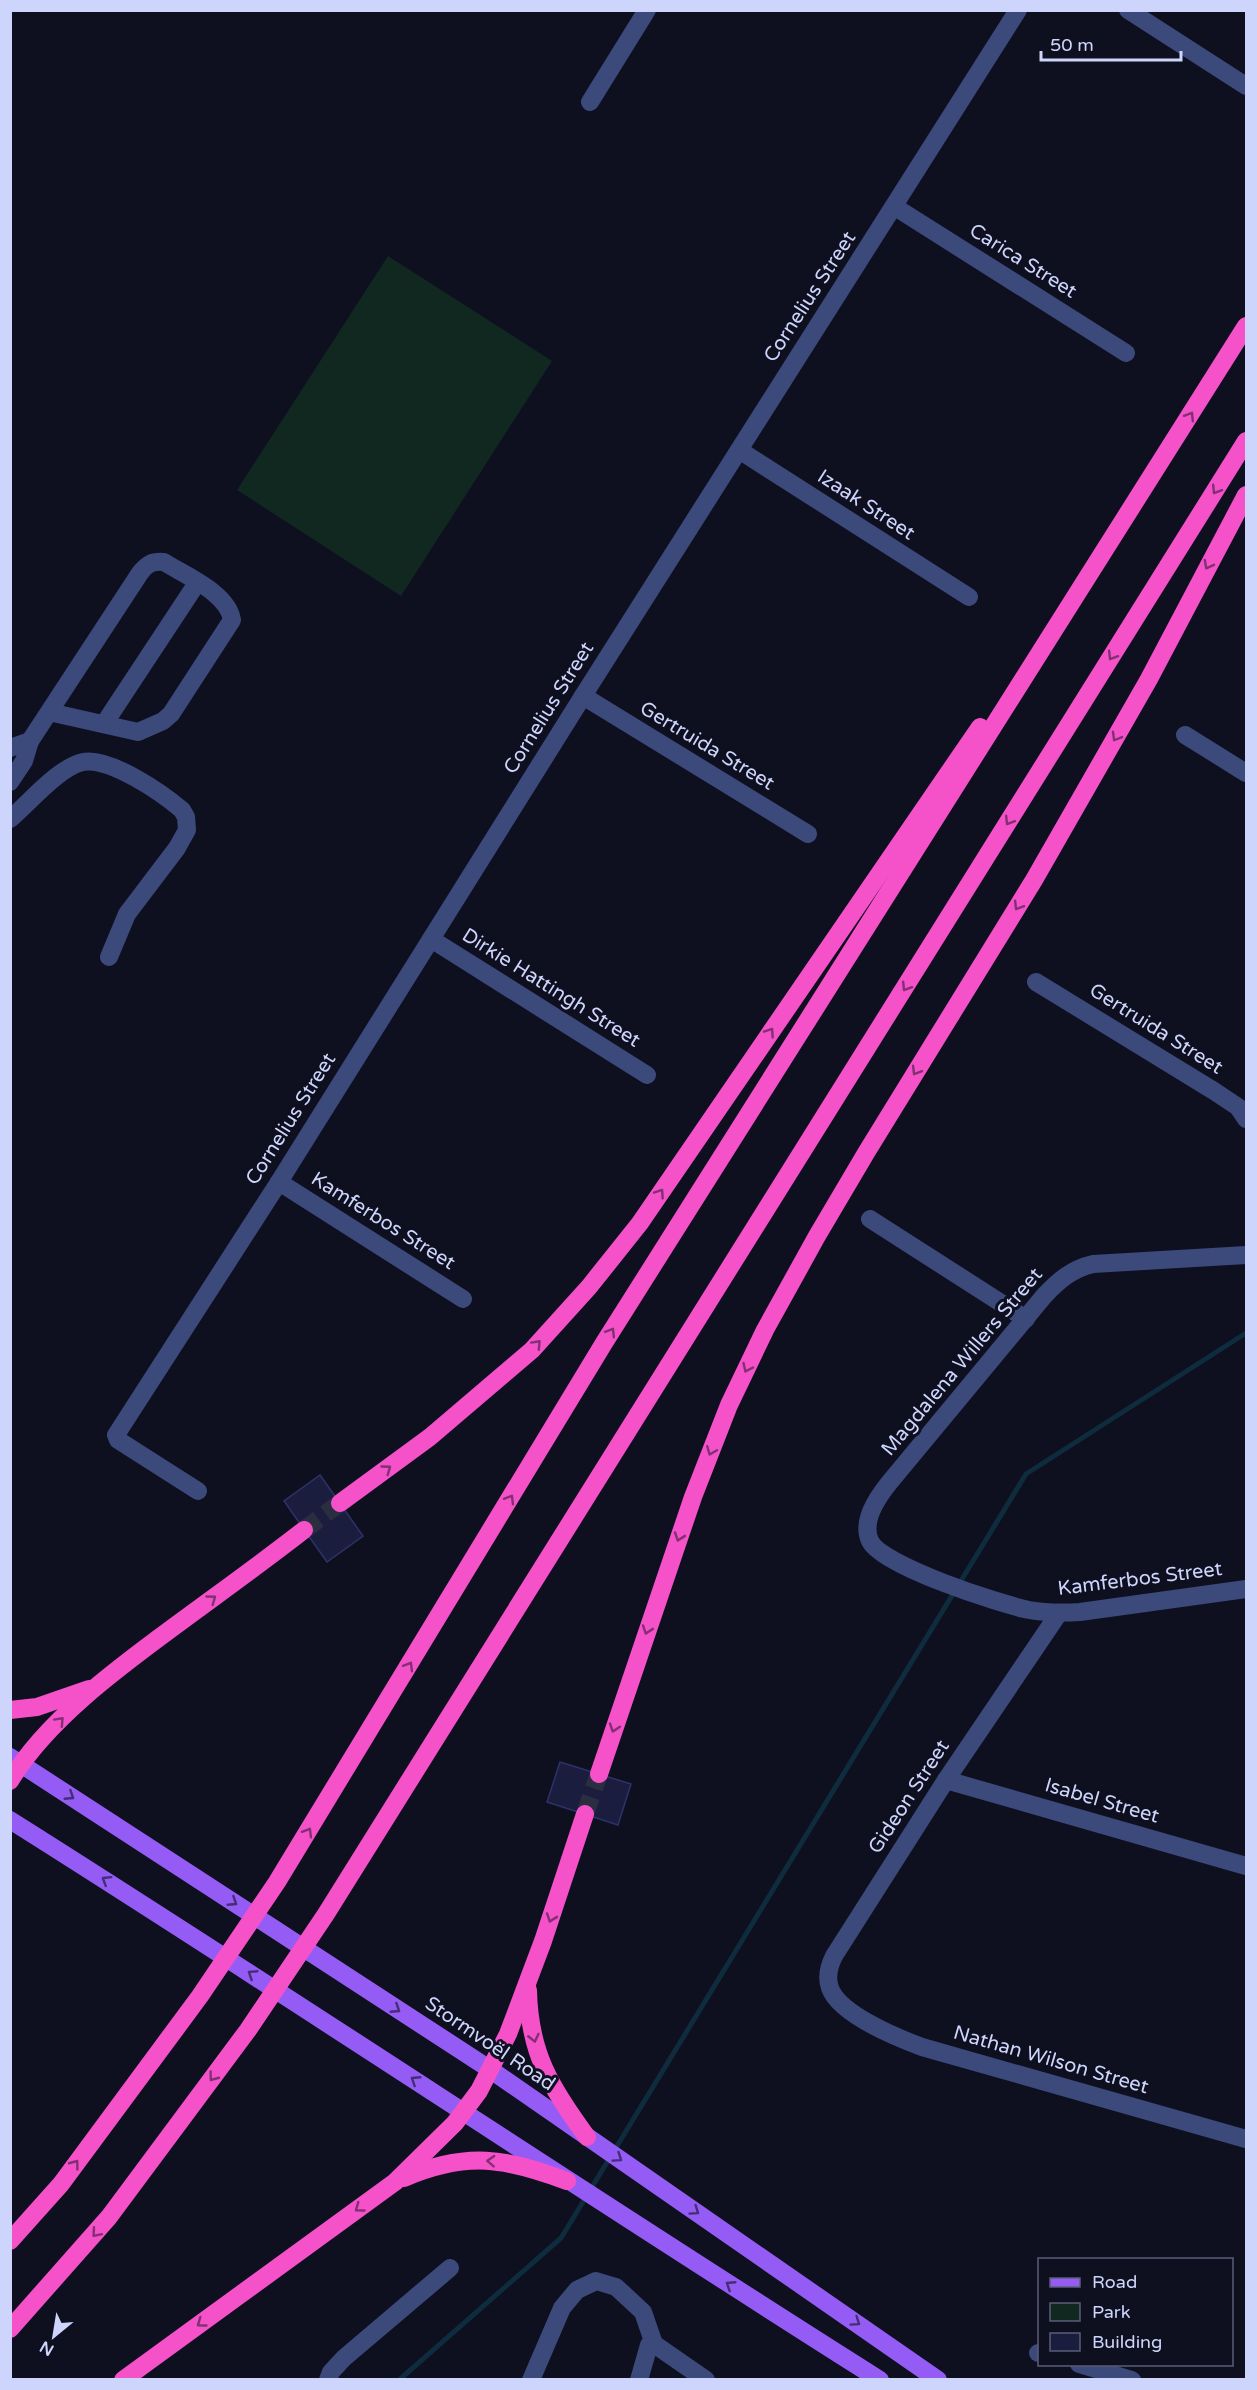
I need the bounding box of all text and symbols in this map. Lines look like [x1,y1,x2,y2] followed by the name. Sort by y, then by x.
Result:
[1041,24,1180,62] scale bar
[1050,34,1094,56] text: 50 m
[965,218,1081,304] street label: Carica Street
[759,227,861,367] street label: Cornelius Street
[1182,412,1194,422] one-way arrow
[813,465,920,546] street label: Izaak Street
[1212,484,1223,495] one-way arrow
[1204,559,1215,569] one-way arrow
[499,637,599,778] street label: Cornelius Street
[1108,650,1120,660] one-way arrow
[635,696,779,796] street label: Gertruida Street
[1112,731,1123,741] one-way arrow
[1004,815,1016,825] one-way arrow
[1015,899,1026,910] one-way arrow
[457,923,645,1053] street label: Dirkie Hattingh Street
[1085,978,1227,1080] street label: Gertruida Street
[901,981,913,991] one-way arrow
[763,1028,774,1039] one-way arrow
[241,1048,341,1189] street label: Cornelius Street
[911,1065,923,1075] one-way arrow
[306,1167,460,1275] street label: Kamferbos Street
[653,1189,664,1200] one-way arrow
[876,1263,1048,1461] street label: Magdalena Willers Street
[603,1328,615,1338] one-way arrow
[530,1340,541,1351] one-way arrow
[743,1361,755,1372] one-way arrow
[706,1445,718,1456] one-way arrow
[381,1465,392,1476] one-way arrow
[502,1495,514,1505] one-way arrow
[673,1531,686,1542] one-way arrow
[1056,1557,1224,1601] street label: Kamferbos Street
[205,1595,216,1606] one-way arrow
[642,1624,654,1634] one-way arrow
[401,1662,413,1672] one-way arrow
[53,1717,64,1728] one-way arrow
[609,1722,621,1733] one-way arrow
[863,1735,955,1858] street label: Gideon Street
[1042,1773,1162,1829] street label: Isabel Street
[63,1789,74,1800] one-way arrow
[300,1828,312,1838] one-way arrow
[102,1875,112,1887] one-way arrow
[227,1895,237,1907] one-way arrow
[545,1912,558,1923] one-way arrow
[247,1970,258,1981] one-way arrow
[420,1992,560,2096] street label: Stormvoël Road
[390,2001,401,2012] one-way arrow
[951,2021,1152,2099] street label: Nathan Wilson Street
[526,2032,539,2042] one-way arrow
[210,2070,221,2081] one-way arrow
[411,2076,421,2088] one-way arrow
[612,2151,623,2162] one-way arrow
[487,2154,496,2167] one-way arrow
[68,2160,79,2171] one-way arrow
[355,2201,366,2212] one-way arrow
[689,2204,700,2215] one-way arrow
[92,2226,103,2236] one-way arrow
[1038,2258,1233,2366] legend
[1092,2271,1137,2293] text: Road
[726,2280,736,2292] one-way arrow
[1092,2301,1131,2323] text: Park
[24,2306,84,2366] north arrow
[849,2315,860,2326] one-way arrow
[197,2316,208,2327] one-way arrow
[1092,2331,1162,2353] text: Building
[36,2336,58,2360] text: N

